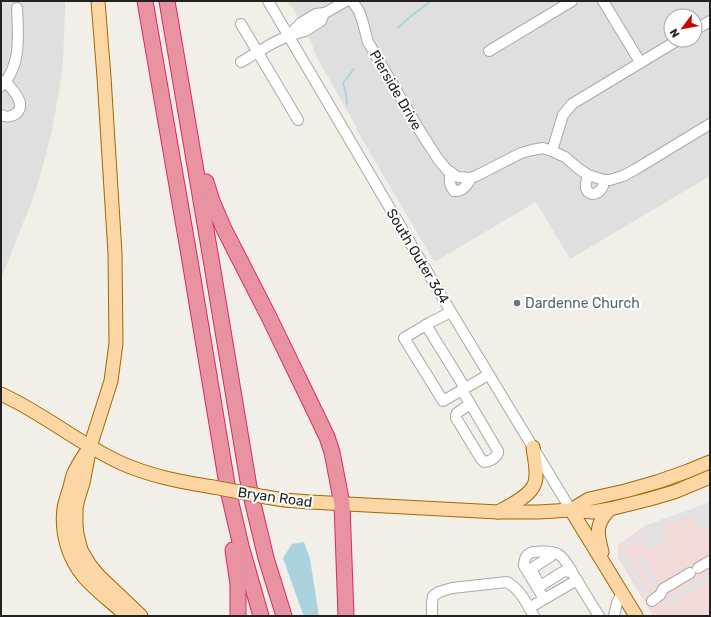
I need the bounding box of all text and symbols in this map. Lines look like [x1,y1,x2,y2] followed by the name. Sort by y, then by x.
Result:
[663,8,703,48] north arrow
[667,26,683,40] text: N
[366,47,425,133] street label: Pierside Drive
[383,206,453,307] street label: South Outer 364
[525,295,640,312] place label: Dardenne Church
[512,298,522,308] marker: Dardenne Church
[237,484,313,511] street label: Bryan Road

